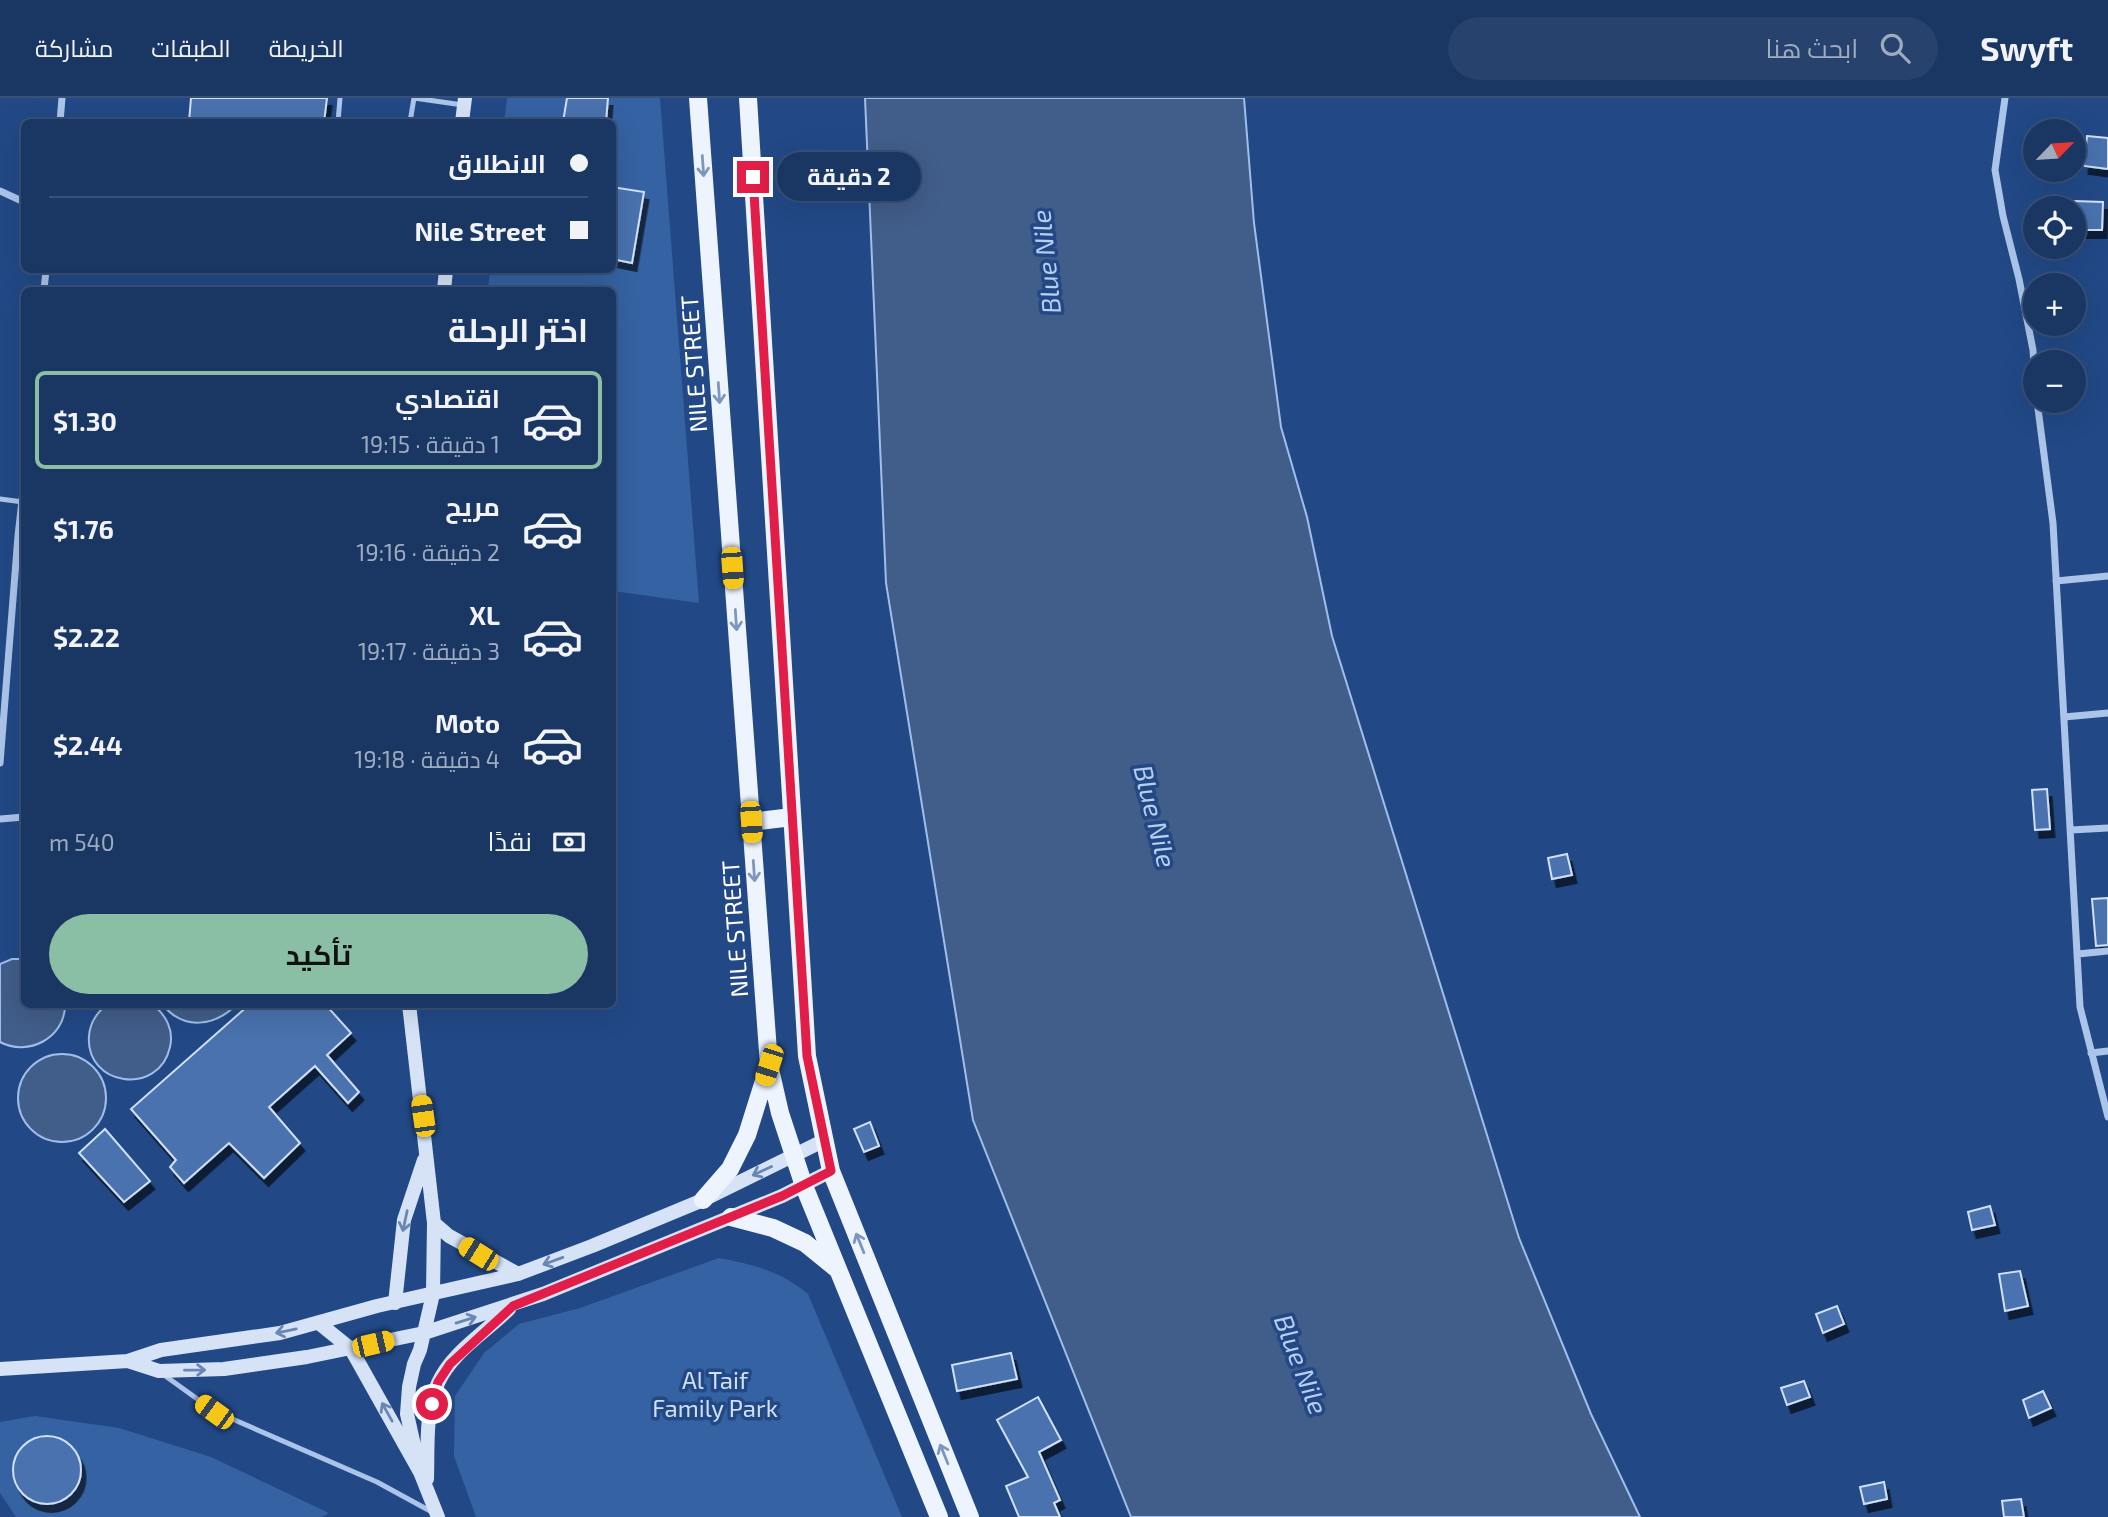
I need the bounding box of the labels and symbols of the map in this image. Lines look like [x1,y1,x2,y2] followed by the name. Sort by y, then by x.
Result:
[2023,119,2086,182] north arrow
[778,153,921,202] callout: 2 دقيقة
[697,154,710,177] one-way arrow
[737,161,769,193] route end
[1024,208,1066,316] water label: Blue Nile
[674,294,712,434] street label: NILE STREET
[713,381,726,404] one-way arrow
[721,546,744,590] car
[730,608,743,631] one-way arrow
[1128,762,1184,870] water label: Blue Nile
[740,800,763,844] car
[715,859,753,999] street label: NILE STREET
[748,859,761,882] one-way arrow
[753,1042,786,1088] car
[410,1094,437,1138] car
[752,1164,773,1178] one-way arrow
[398,1209,412,1232] one-way arrow
[852,1232,865,1254] one-way arrow
[455,1234,502,1274] car
[543,1255,565,1268] one-way arrow
[1269,1310,1335,1418] water label: Blue Nile
[455,1313,477,1326] one-way arrow
[275,1325,298,1339] one-way arrow
[351,1329,396,1359] car
[183,1363,206,1377] one-way arrow
[652,1365,778,1422] park label: Al Taif Family Park
[416,1388,448,1420] route start
[191,1391,238,1433] car
[380,1402,394,1423] one-way arrow
[937,1443,950,1465] one-way arrow

